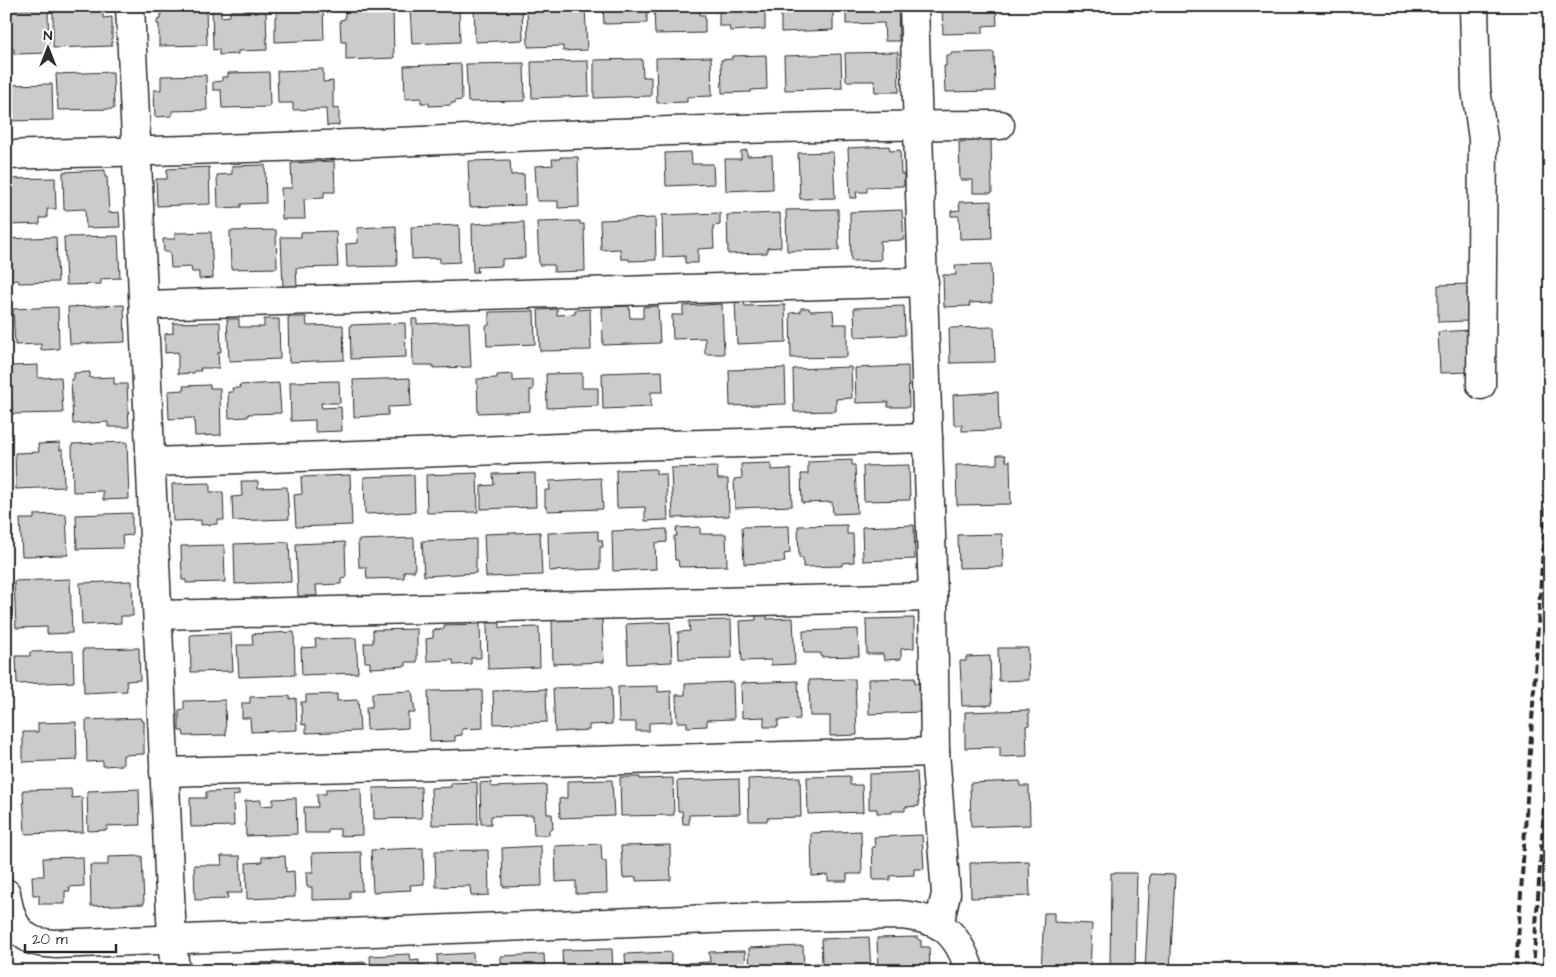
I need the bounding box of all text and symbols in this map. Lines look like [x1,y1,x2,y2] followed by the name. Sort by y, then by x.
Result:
[22,22,72,72] north arrow
[44,26,53,46] text: N
[25,922,116,954] scale bar
[32,929,68,950] text: 20 m

